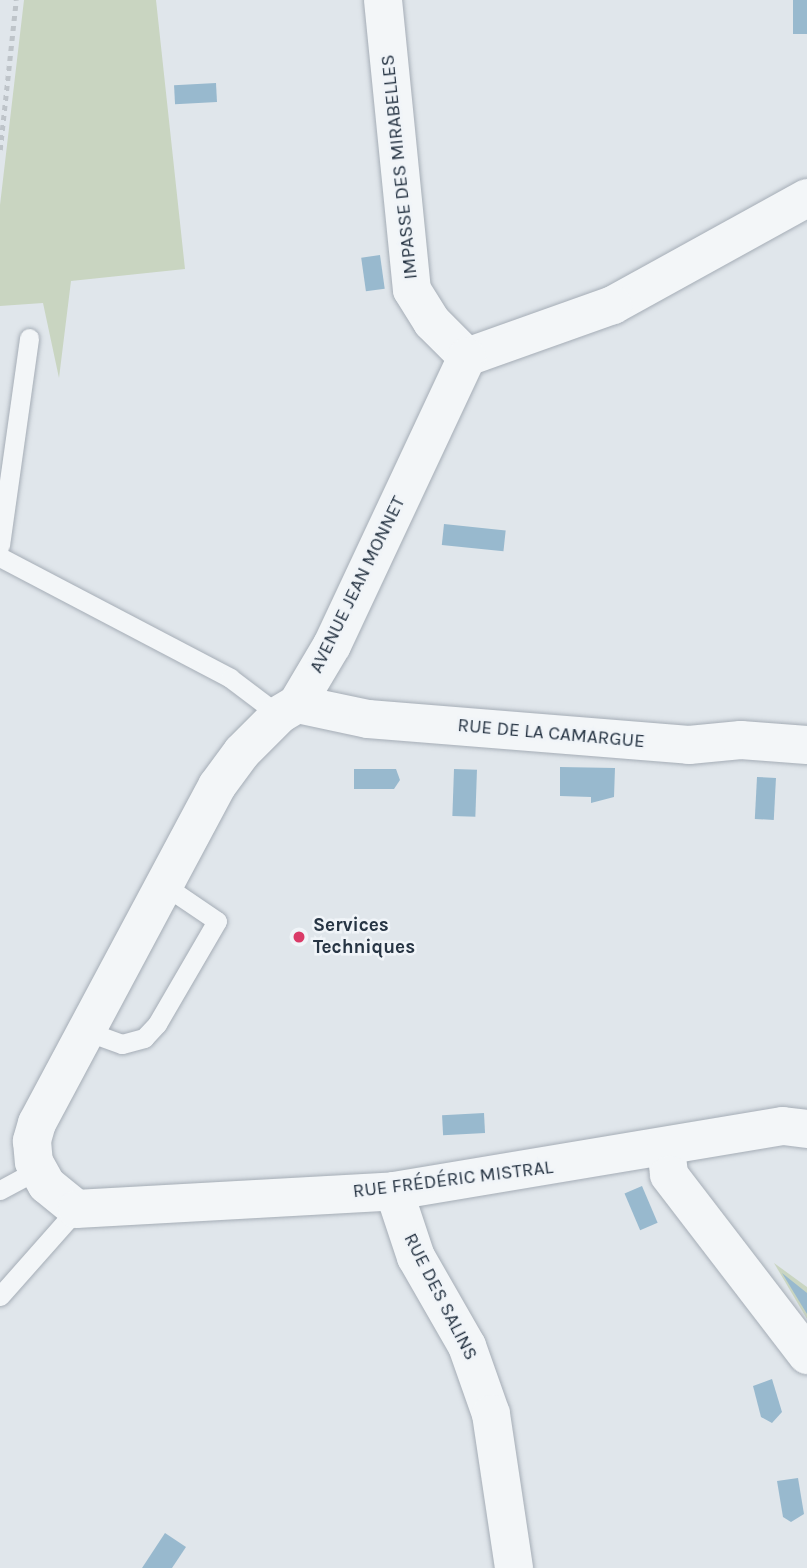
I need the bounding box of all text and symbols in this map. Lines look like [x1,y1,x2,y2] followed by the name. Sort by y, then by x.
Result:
[377,53,423,281] street label: IMPASSE DES MIRABELLES
[305,493,411,677] street label: AVENUE JEAN MONNET
[456,714,646,754] street label: RUE DE LA CAMARGUE
[313,915,415,959] place label: Services Techniques
[291,929,307,945] marker: Services Techniques
[352,1156,554,1204] street label: RUE FRÉDÉRIC MISTRAL
[398,1230,482,1364] street label: RUE DES SALINS

